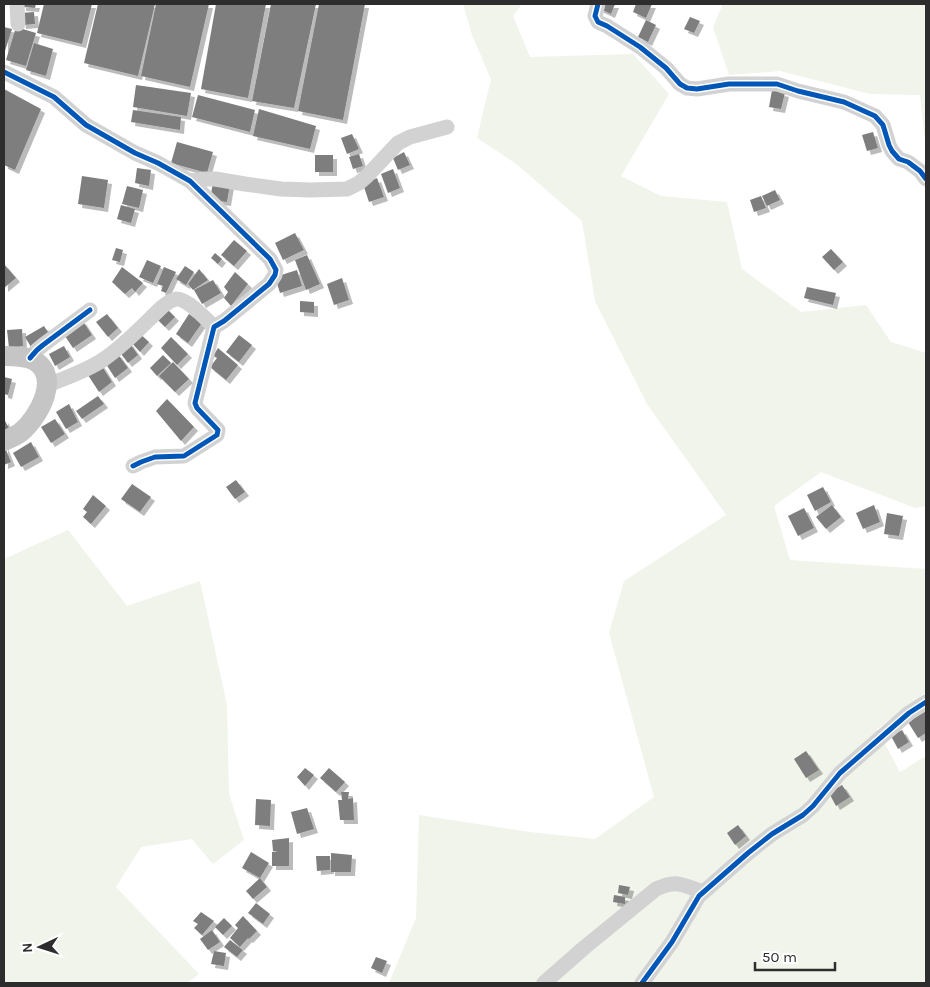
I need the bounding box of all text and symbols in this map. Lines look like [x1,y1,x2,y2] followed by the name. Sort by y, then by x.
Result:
[15,922,65,972] north arrow
[755,940,835,972] scale bar
[19,942,36,953] text: N
[762,948,797,966] text: 50 m

